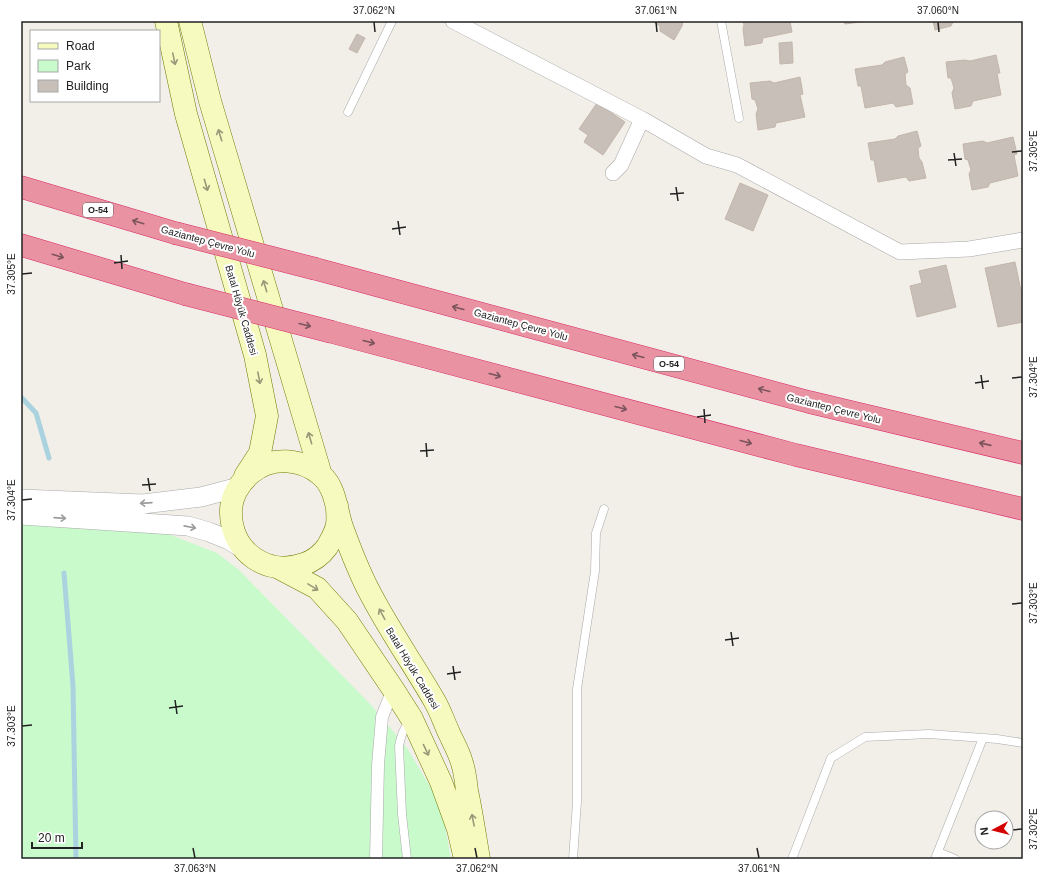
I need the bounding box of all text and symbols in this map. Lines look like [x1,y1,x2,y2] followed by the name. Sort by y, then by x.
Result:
[353,5,395,16] text: 37.062°N
[635,5,677,16] text: 37.061°N
[917,5,959,16] text: 37.060°N
[30,30,160,102] legend
[66,39,95,53] text: Road
[171,52,179,65] one-way arrow
[66,59,92,73] text: Park
[66,79,109,93] text: Building
[216,129,223,142] one-way arrow
[1028,130,1039,172] text: 37.305°E
[203,178,210,191] one-way arrow
[83,203,113,217] road number: O-54
[132,218,145,225] one-way arrow
[160,224,256,259] street label: Gaziantep Çevre Yolu
[6,253,17,295] text: 37.305°E
[52,253,65,260] one-way arrow
[223,264,260,357] street label: Batal Höyük Caddesi
[261,280,268,293] one-way arrow
[452,303,465,311] one-way arrow
[473,307,569,342] street label: Gaziantep Çevre Yolu
[298,322,311,329] one-way arrow
[363,339,376,346] one-way arrow
[632,352,645,359] one-way arrow
[1028,356,1039,398] text: 37.304°E
[654,357,684,371] road number: O-54
[256,371,264,384] one-way arrow
[488,372,501,379] one-way arrow
[757,386,770,393] one-way arrow
[786,391,882,426] street label: Gaziantep Çevre Yolu
[614,405,627,413] one-way arrow
[306,432,313,445] one-way arrow
[740,439,753,446] one-way arrow
[979,440,992,447] one-way arrow
[6,479,17,521] text: 37.304°E
[140,500,153,507] one-way arrow
[53,514,66,521] one-way arrow
[183,523,196,531] one-way arrow
[1028,582,1039,624] text: 37.303°E
[307,583,319,591] one-way arrow
[378,608,385,620] one-way arrow
[384,625,441,711] street label: Batal Höyük Caddesi
[6,705,17,747] text: 37.303°E
[423,743,430,755] one-way arrow
[1028,808,1039,850] text: 37.302°E
[974,810,1014,850] north arrow
[469,814,477,827] one-way arrow
[32,824,82,850] scale bar
[978,826,991,836] text: N
[38,831,65,845] text: 20 m
[174,863,216,874] text: 37.063°N
[456,863,498,874] text: 37.062°N
[738,863,780,874] text: 37.061°N

